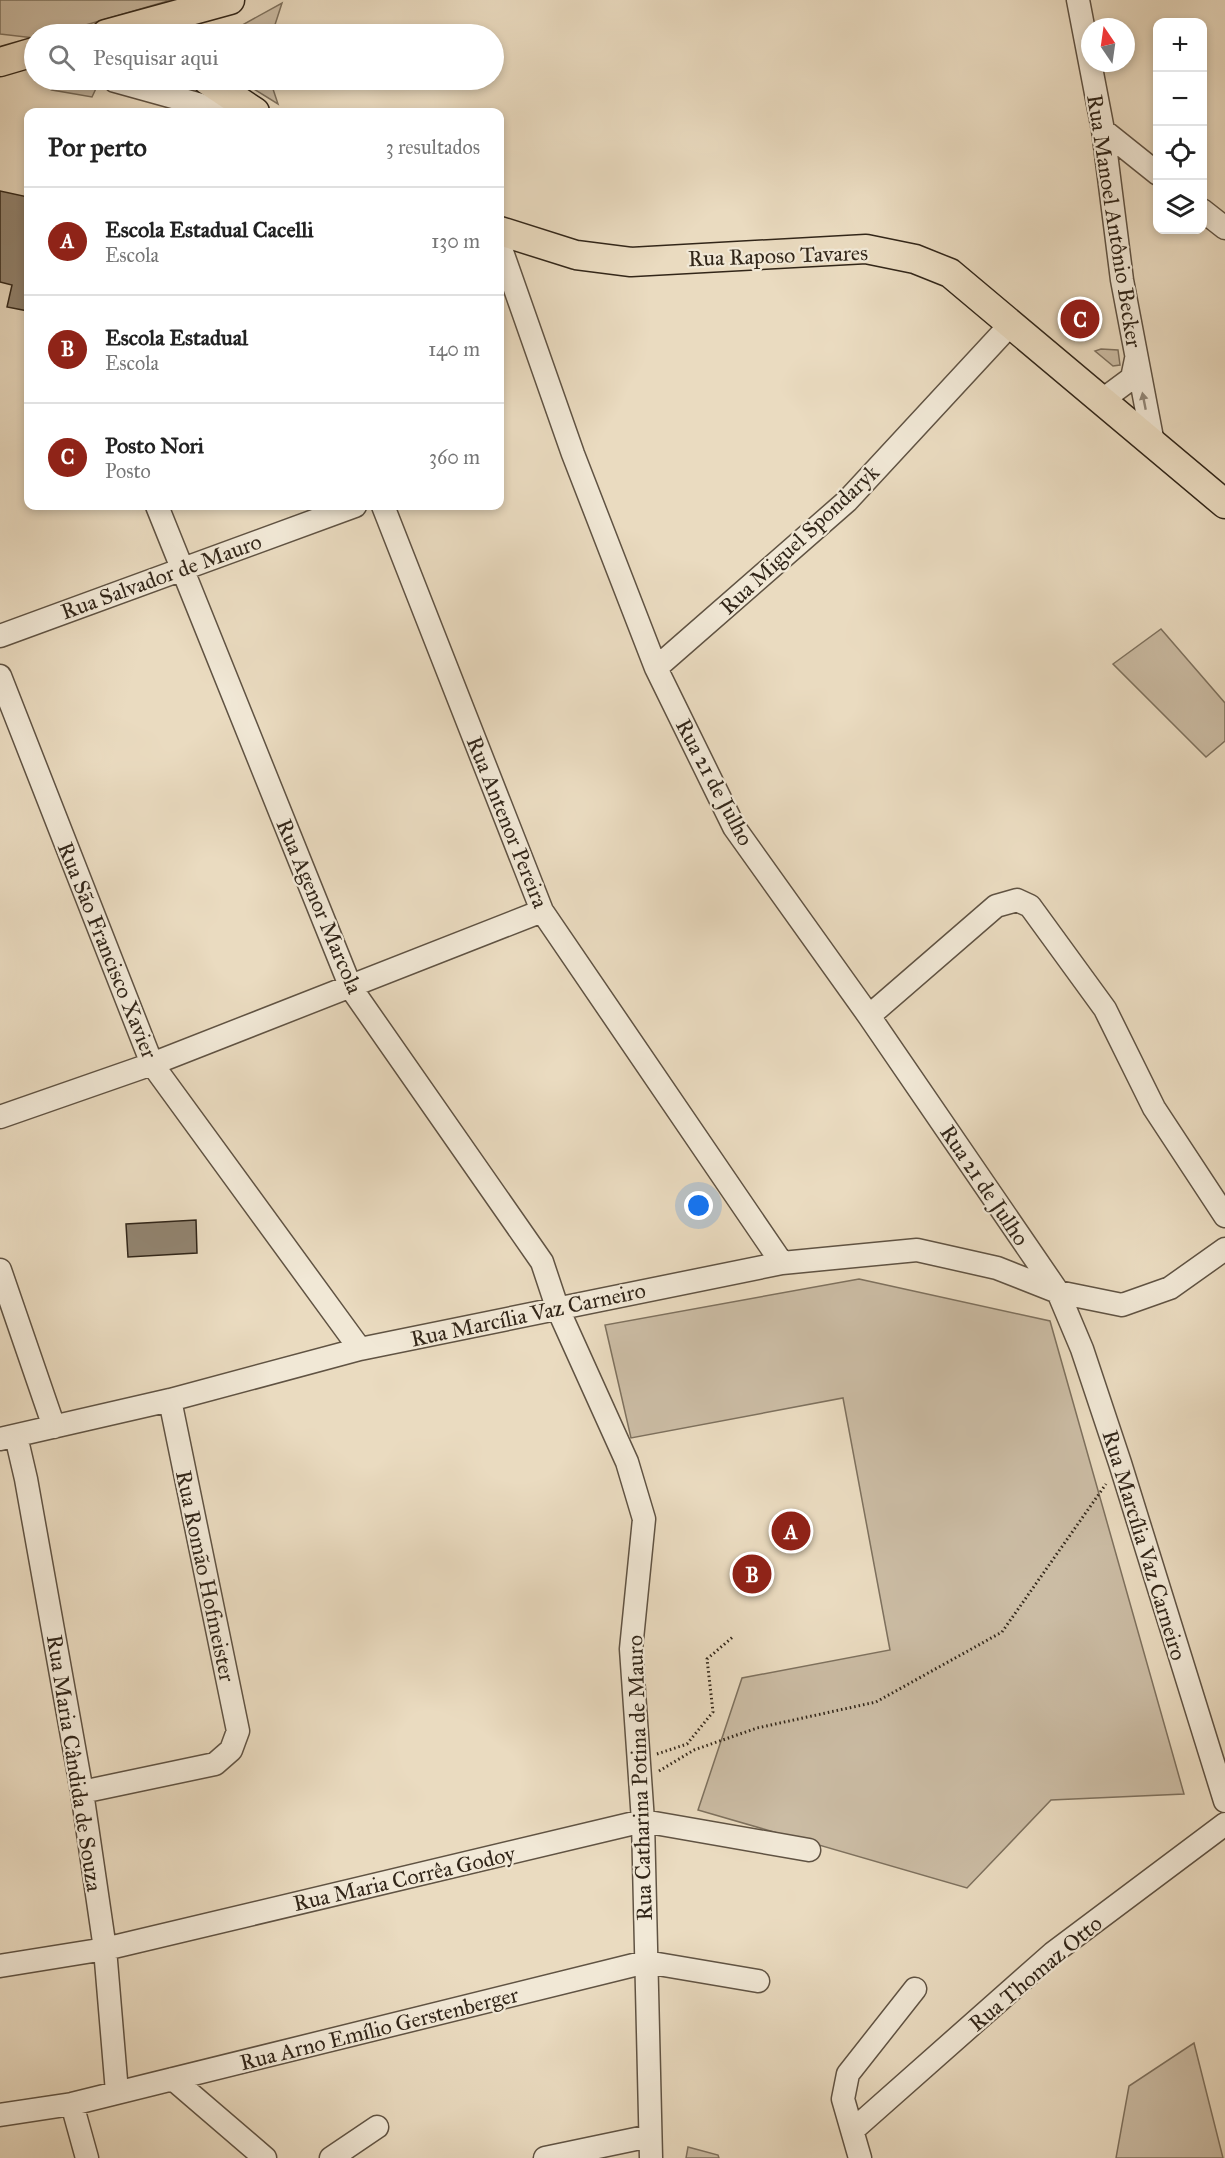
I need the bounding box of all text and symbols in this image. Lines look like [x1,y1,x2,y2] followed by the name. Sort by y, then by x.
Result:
[1081,18,1135,72] north arrow
[1153,18,1207,234] map controls
[1153,18,1207,72] button: +
[24,24,504,90] search box
[45,41,78,74] icon: search
[93,44,218,71] text: Pesquisar aqui
[1153,72,1207,126] button: −
[1081,93,1148,350] street label: Rua Manoel Antônio Becker
[1153,126,1207,180] button: locate
[48,131,147,163] text: Por perto
[386,135,480,159] text: 3 resultados
[1153,180,1207,234] button: layers
[105,216,314,243] text: Escola Estadual Cacelli
[61,229,74,253] text: A
[431,229,480,253] text: 130 m
[688,239,868,272] street label: Rua Raposo Tavares
[105,243,159,267] text: Escola
[1060,296,1100,342] pin: C
[105,324,248,351] text: Escola Estadual
[61,337,74,361] text: B
[428,337,480,361] text: 140 m
[105,351,159,375] text: Escola
[1139,391,1148,410] one-way arrow
[105,432,204,459] text: Posto Nori
[61,445,74,469] text: C
[429,445,480,469] text: 360 m
[714,458,885,620] street label: Rua Miguel Spondaryk
[105,459,151,483] text: Posto
[57,528,265,625] street label: Rua Salvador de Mauro
[670,714,759,850] street label: Rua 21 de Julho
[461,732,555,913] street label: Rua Antenor Pereira
[271,815,369,998] street label: Rua Agenor Marcola
[52,838,164,1063] street label: Rua São Francisco Xavier
[934,1120,1035,1251] street label: Rua 21 de Julho
[684,1191,713,1220] your location
[408,1276,648,1353] street label: Rua Marcília Vaz Carneiro
[1097,1427,1192,1664] street label: Rua Marcília Vaz Carneiro
[170,1468,241,1685] street label: Rua Romão Hofmeister
[772,1508,810,1553] pin: A
[732,1552,771,1596] pin: B
[41,1633,108,1894] street label: Rua Maria Cândida de Souza
[621,1635,658,1921] street label: Rua Catharina Potina de Mauro
[291,1840,518,1917] street label: Rua Maria Corrêa Godoy
[963,1910,1107,2037] street label: Rua Thomaz Otto
[237,1981,522,2076] street label: Rua Arno Emílio Gerstenberger

